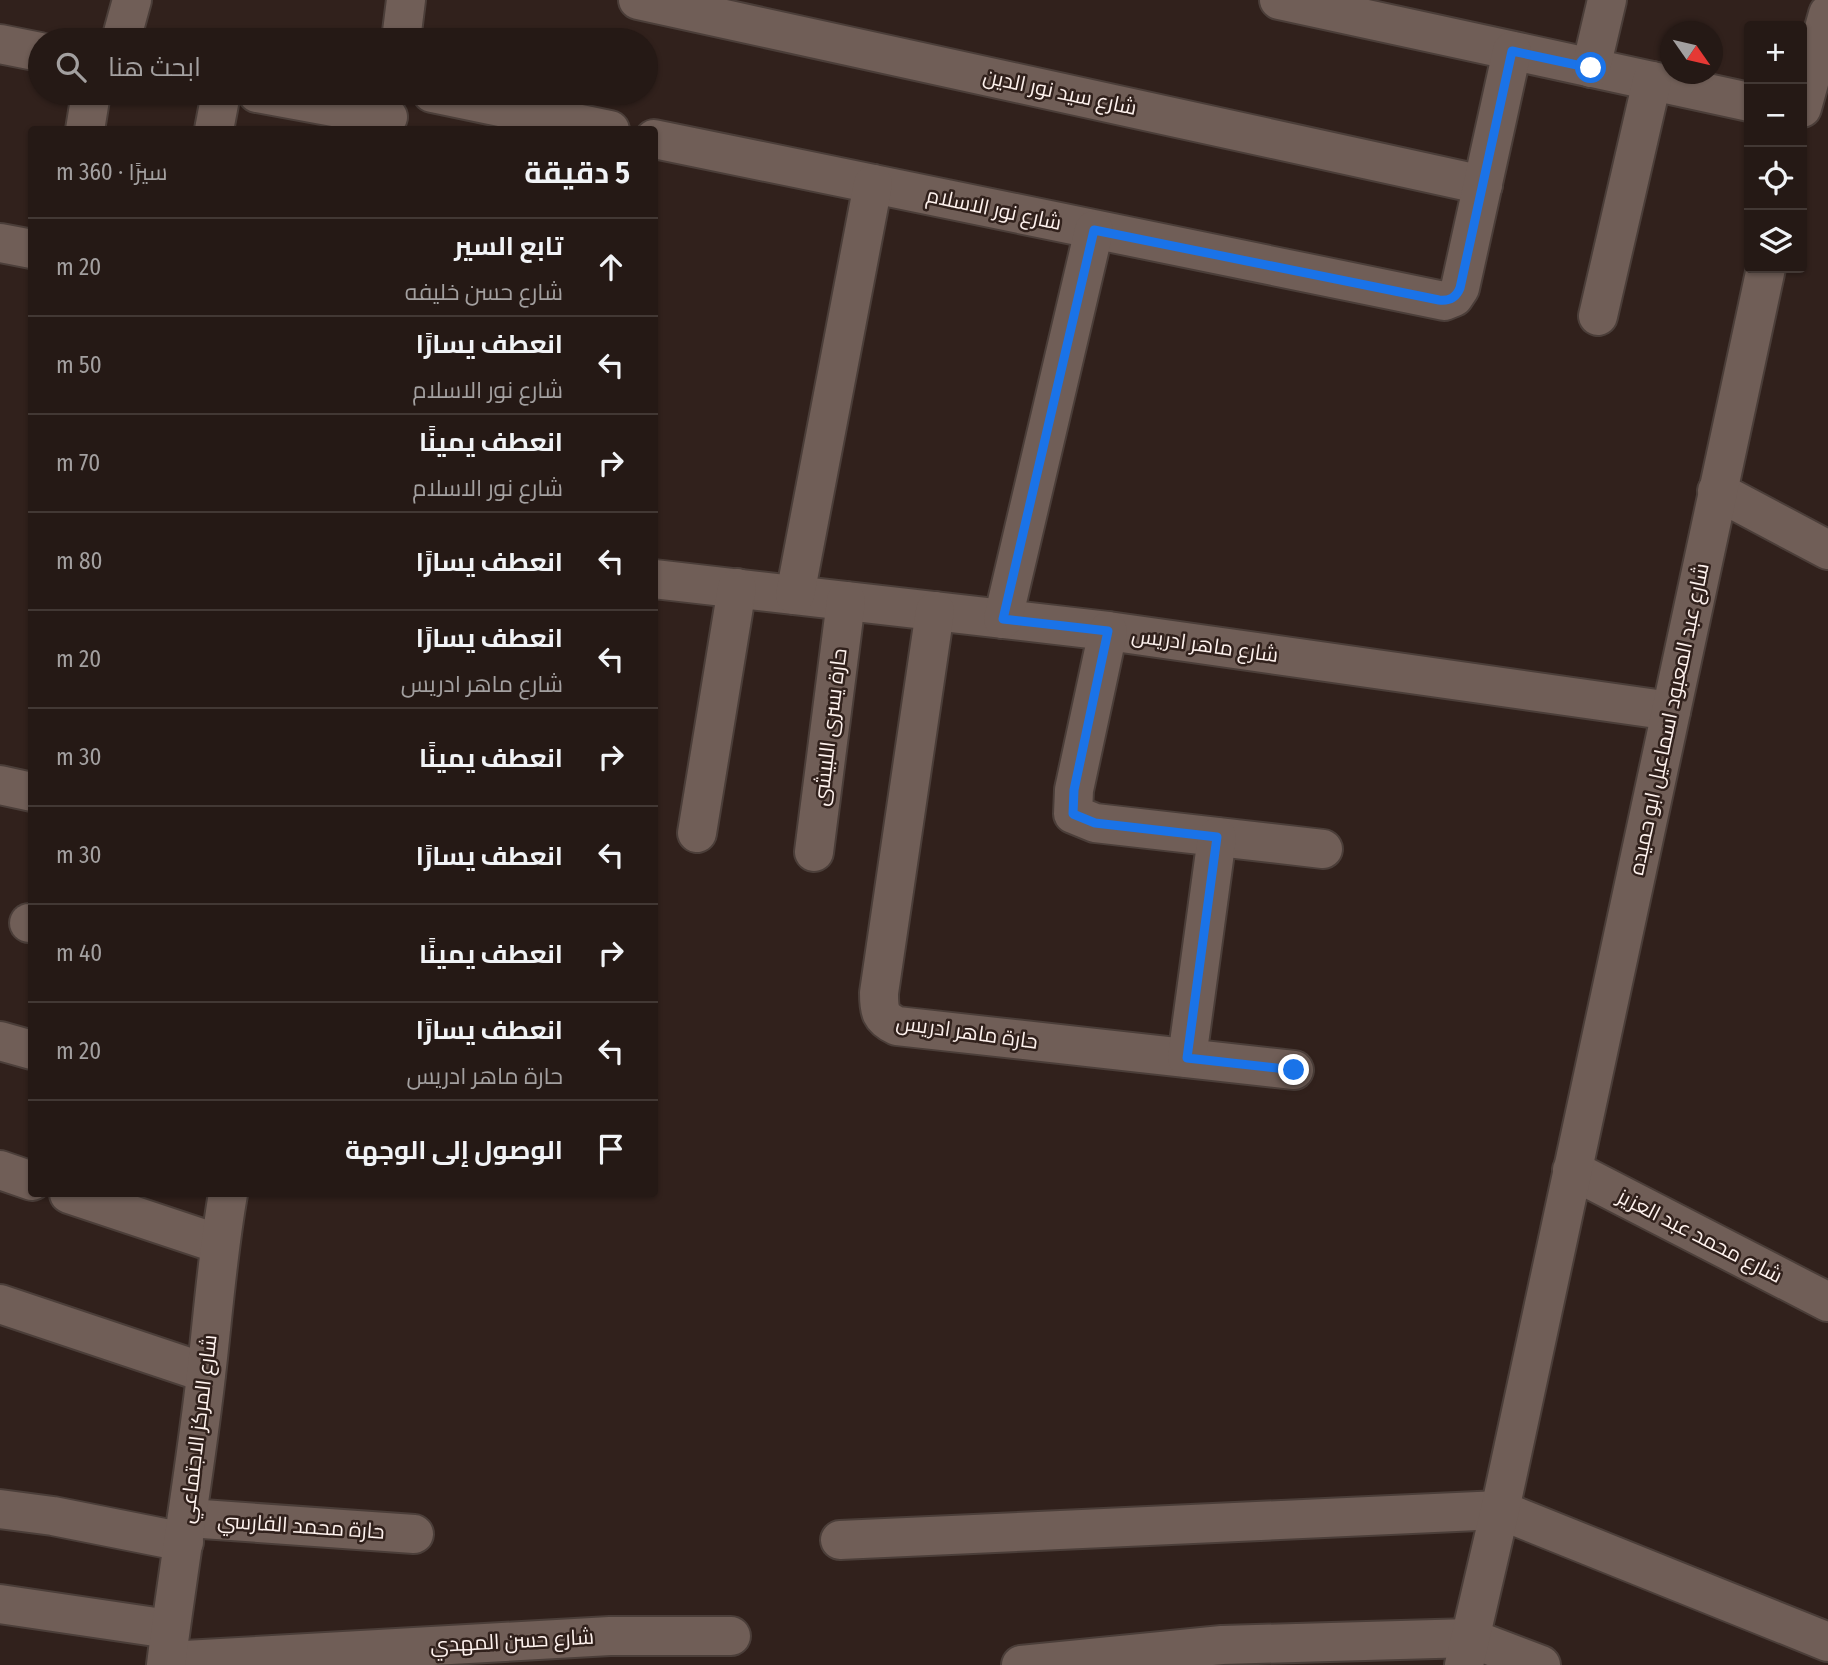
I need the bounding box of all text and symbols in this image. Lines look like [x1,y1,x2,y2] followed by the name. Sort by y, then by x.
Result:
[1660,21,1723,84] north arrow
[1744,21,1807,273] map controls
[1744,21,1807,84] button: +
[28,28,658,105] search box
[52,48,90,86] icon: search
[108,52,201,83] text: ابحث هنا
[1575,52,1606,83] route start
[981,63,1139,122] street label: شارع سيد نور الدين
[1744,84,1807,147] button: −
[1744,147,1807,210] button: locate
[524,155,630,191] text: 5 دقيقة
[56,158,167,186] text: سيرًا · 360 m
[924,182,1064,237] street label: شارع نور الاسلام
[1744,210,1807,273] button: layers
[454,231,563,262] text: تابع السير
[592,248,630,286] icon: ahead
[56,253,101,281] text: 20 m
[405,278,563,306] text: شارع حسن خليفه
[416,329,563,360] text: انعطف يسارًا
[592,346,630,384] icon: left
[56,351,102,379] text: 50 m
[412,376,563,404] text: شارع نور الاسلام
[419,427,563,458] text: انعطف يمينًا
[592,444,630,482] icon: right
[56,449,100,477] text: 70 m
[412,474,563,502] text: شارع نور الاسلام
[592,542,630,580] icon: left
[56,547,103,575] text: 80 m
[416,547,563,578] text: انعطف يسارًا
[1623,561,1716,878] street label: شارع عبد المعبود اسماعيل ابو حميده
[1130,622,1280,669] street label: شارع ماهر ادريس
[416,623,563,654] text: انعطف يسارًا
[592,640,630,678] icon: left
[56,645,101,673] text: 20 m
[807,647,853,807] street label: حارة يسرى اللبيشى
[401,670,563,698] text: شارع ماهر ادريس
[592,738,630,776] icon: right
[56,743,101,771] text: 30 m
[419,743,563,774] text: انعطف يمينًا
[592,836,630,874] icon: left
[56,841,101,869] text: 30 m
[416,841,563,872] text: انعطف يسارًا
[592,934,630,972] icon: right
[56,939,102,967] text: 40 m
[419,939,563,970] text: انعطف يمينًا
[894,1009,1040,1055] street label: حارة ماهر ادريس
[416,1015,563,1046] text: انعطف يسارًا
[592,1032,630,1070] icon: left
[56,1037,101,1065] text: 20 m
[1278,1054,1309,1085] route end
[406,1062,563,1090] text: حارة ماهر ادريس
[592,1130,630,1168] icon: arrive
[345,1135,563,1166] text: الوصول إلى الوجهة
[1612,1183,1787,1290] street label: شارع محمد عبد العزيز
[174,1333,225,1525] street label: شارع المركز الاجتماعي
[216,1507,385,1547] street label: حارة محمد الفارسي
[429,1624,595,1661] street label: شارع حسن المهدي

